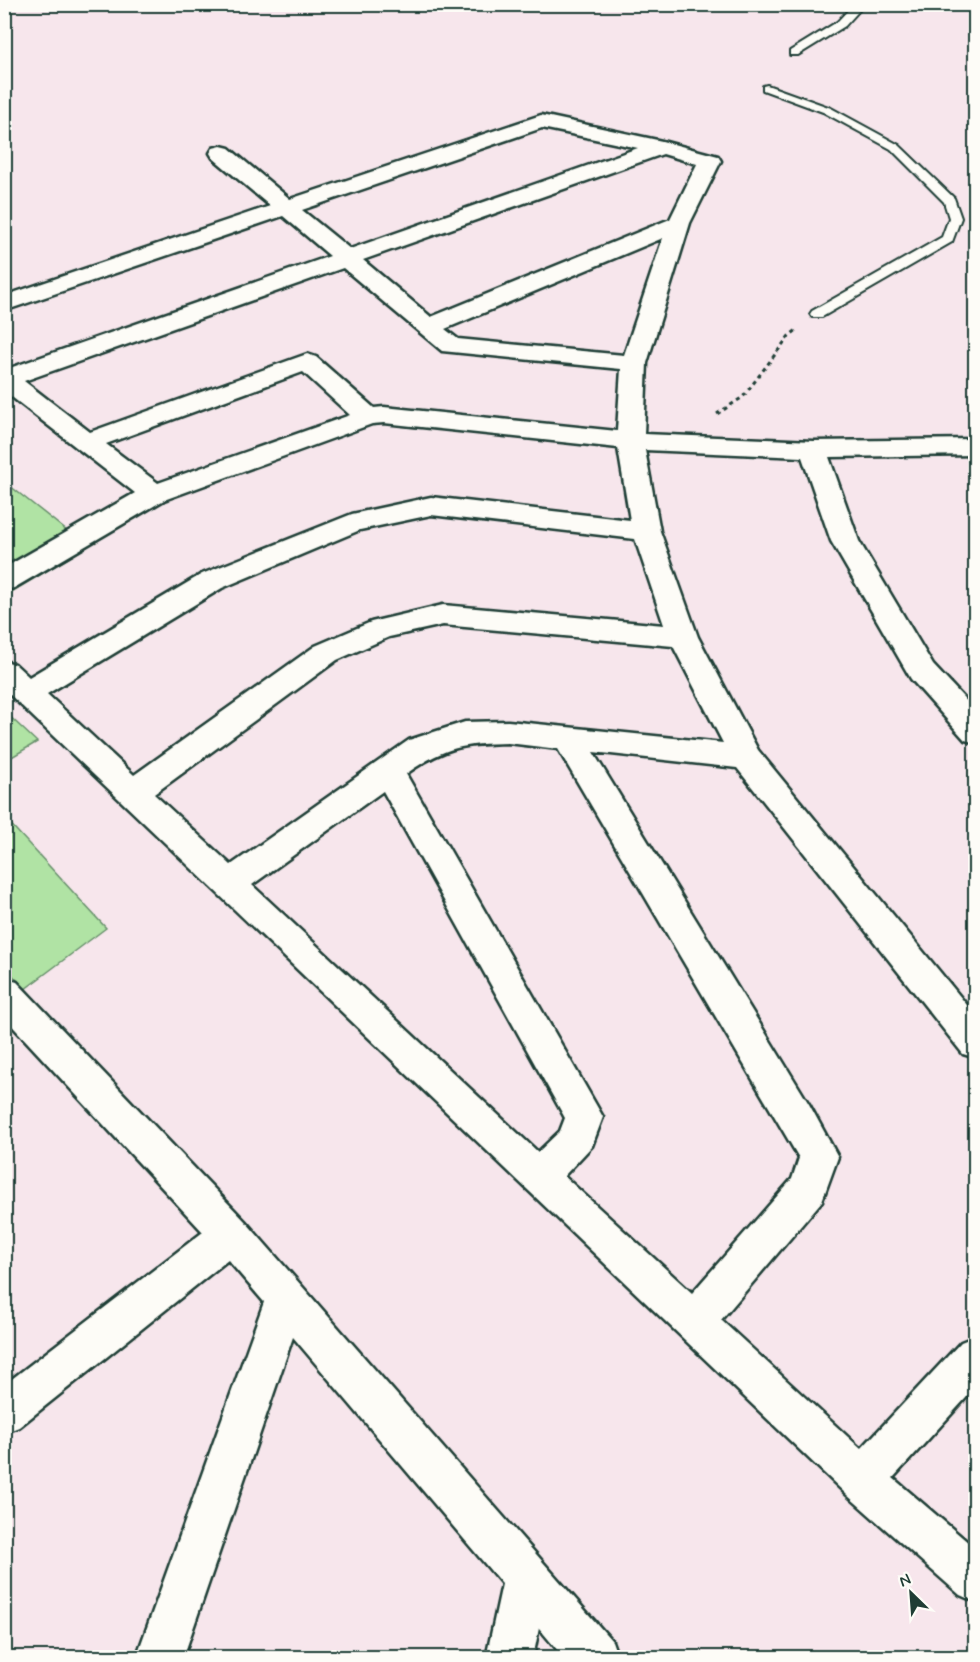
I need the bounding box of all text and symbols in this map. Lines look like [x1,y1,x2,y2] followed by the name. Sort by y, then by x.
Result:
[881,1563,941,1623] north arrow
[896,1569,915,1593] text: N

